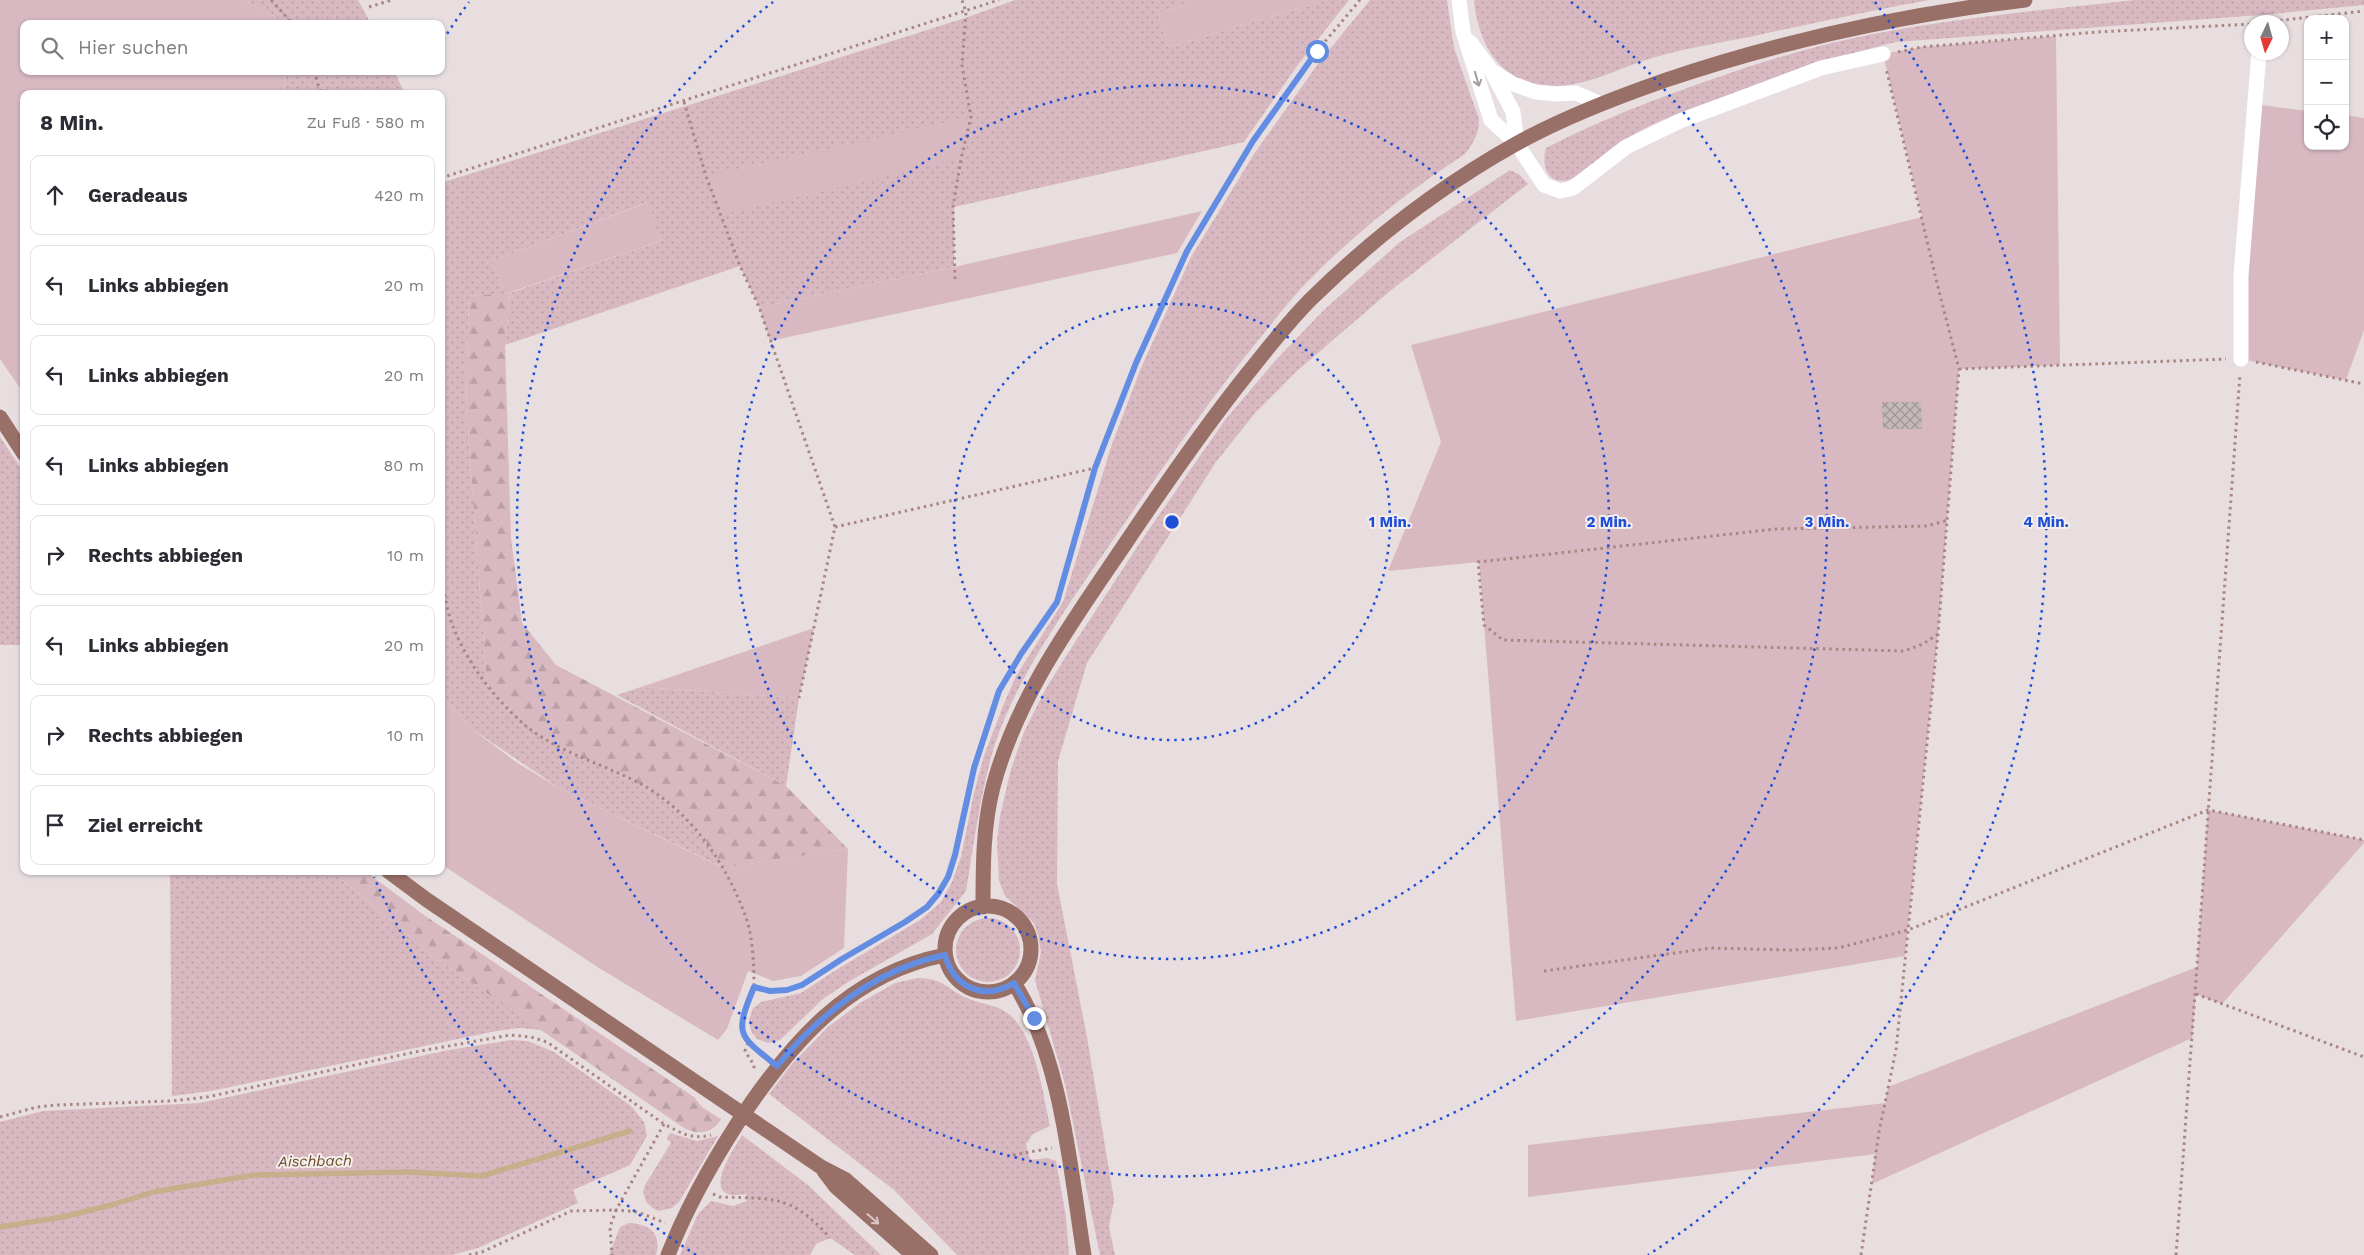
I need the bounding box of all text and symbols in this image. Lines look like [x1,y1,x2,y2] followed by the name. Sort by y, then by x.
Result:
[2244,15,2289,60] north arrow
[2304,15,2349,150] map controls
[2304,15,2349,60] button: +
[20,20,445,75] search box
[38,34,66,62] icon: search
[78,36,189,59] text: Hier suchen
[1306,40,1329,63] route start
[2304,60,2349,105] button: −
[1472,71,1482,87] one-way arrow
[2304,105,2349,150] button: locate
[40,110,104,135] text: 8 Min.
[307,113,425,132] text: Zu Fuß · 580 m
[41,181,69,209] icon: ahead
[88,184,188,207] text: Geradeaus
[374,186,424,205] text: 420 m
[41,271,69,299] icon: left
[88,274,229,297] text: Links abbiegen
[384,276,424,295] text: 20 m
[41,361,69,389] icon: left
[88,364,229,387] text: Links abbiegen
[384,366,424,385] text: 20 m
[41,451,69,479] icon: left
[88,454,229,477] text: Links abbiegen
[383,456,424,475] text: 80 m
[1163,513,1181,531] centre of rings
[1369,513,1411,531] text: 1 Min.
[1587,513,1631,531] text: 2 Min.
[1805,513,1849,531] text: 3 Min.
[2023,513,2069,531] text: 4 Min.
[41,541,69,569] icon: right
[88,544,243,567] text: Rechts abbiegen
[387,546,424,565] text: 10 m
[41,631,69,659] icon: left
[88,634,229,657] text: Links abbiegen
[384,636,424,655] text: 20 m
[41,721,69,749] icon: right
[88,724,243,747] text: Rechts abbiegen
[387,726,424,745] text: 10 m
[41,811,69,839] icon: arrive
[88,814,203,837] text: Ziel erreicht
[1023,1007,1046,1030] route end
[277,1151,352,1171] water label: Aischbach
[867,1213,880,1224] one-way arrow

